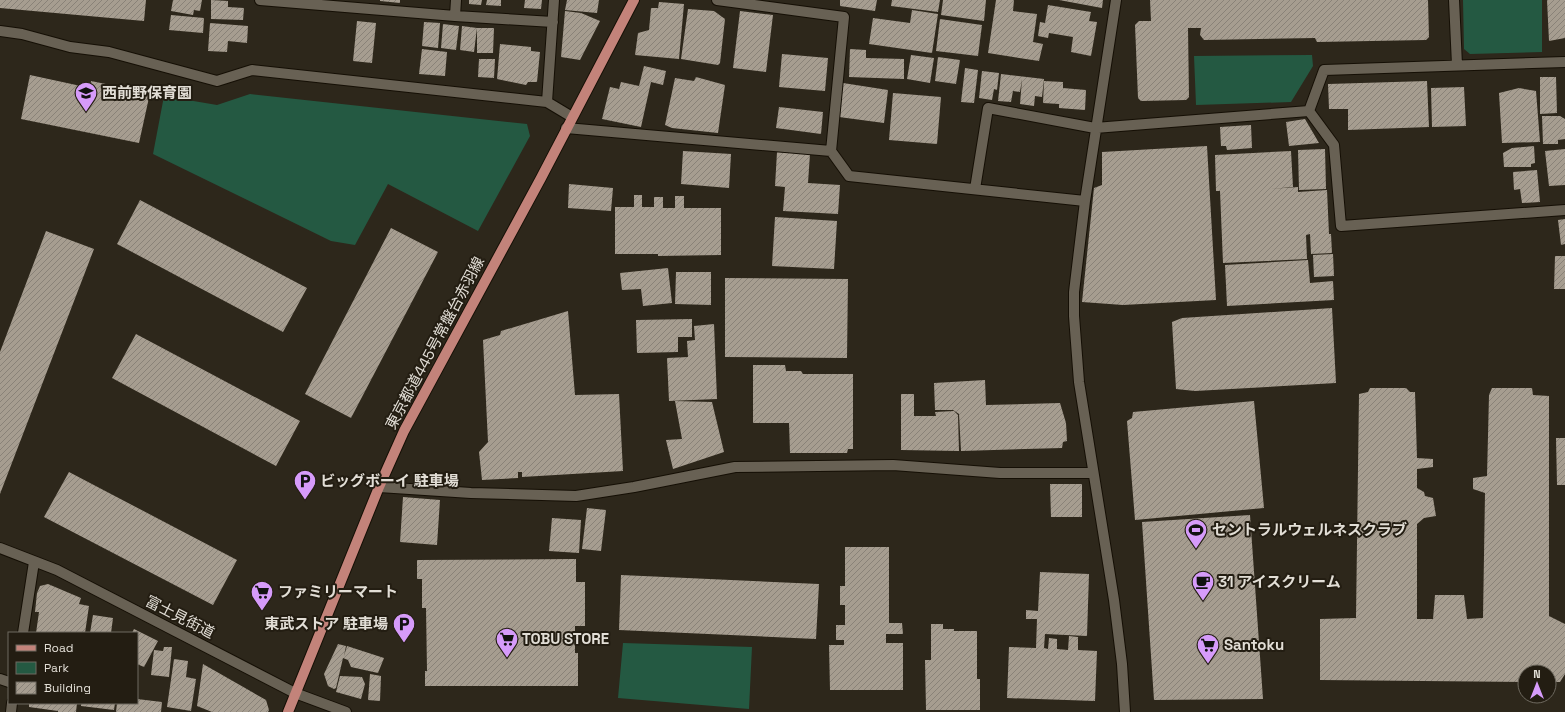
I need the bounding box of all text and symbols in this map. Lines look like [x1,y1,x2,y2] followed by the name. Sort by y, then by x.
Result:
[73,80,99,113] school or university icon: 西前野保育園
[102,83,192,102] place label: 西前野保育園
[381,253,488,432] street label: 東京都道445号常盤台赤羽線
[292,468,318,501] parking icon: ビッグボーイ 駐車場
[320,471,459,490] place label: ビッグボーイ 駐車場
[1183,517,1209,550] sports icon: セントラルウェルネスクラブ
[1212,520,1407,539] place label: セントラルウェルネスクラブ
[1190,569,1216,602] cafe icon: 31 アイスクリーム
[1218,572,1341,591] place label: 31 アイスクリーム
[249,579,275,612] supermarket icon: ファミリーマート
[278,582,398,601] place label: ファミリーマート
[142,591,218,642] street label: 富士見街道
[391,611,417,644] parking icon: 東武ストア 駐車場
[264,614,388,633] place label: 東武ストア 駐車場
[494,626,520,659] supermarket icon: TOBU STORE
[522,629,609,648] place label: TOBU STORE
[8,632,138,704] legend
[1195,632,1221,665] supermarket icon: Santoku
[1224,635,1284,654] place label: Santoku
[44,640,73,656] text: Road
[44,660,69,676] text: Park
[1517,664,1557,704] north arrow
[1533,667,1541,681] text: N
[44,680,91,696] text: Building

